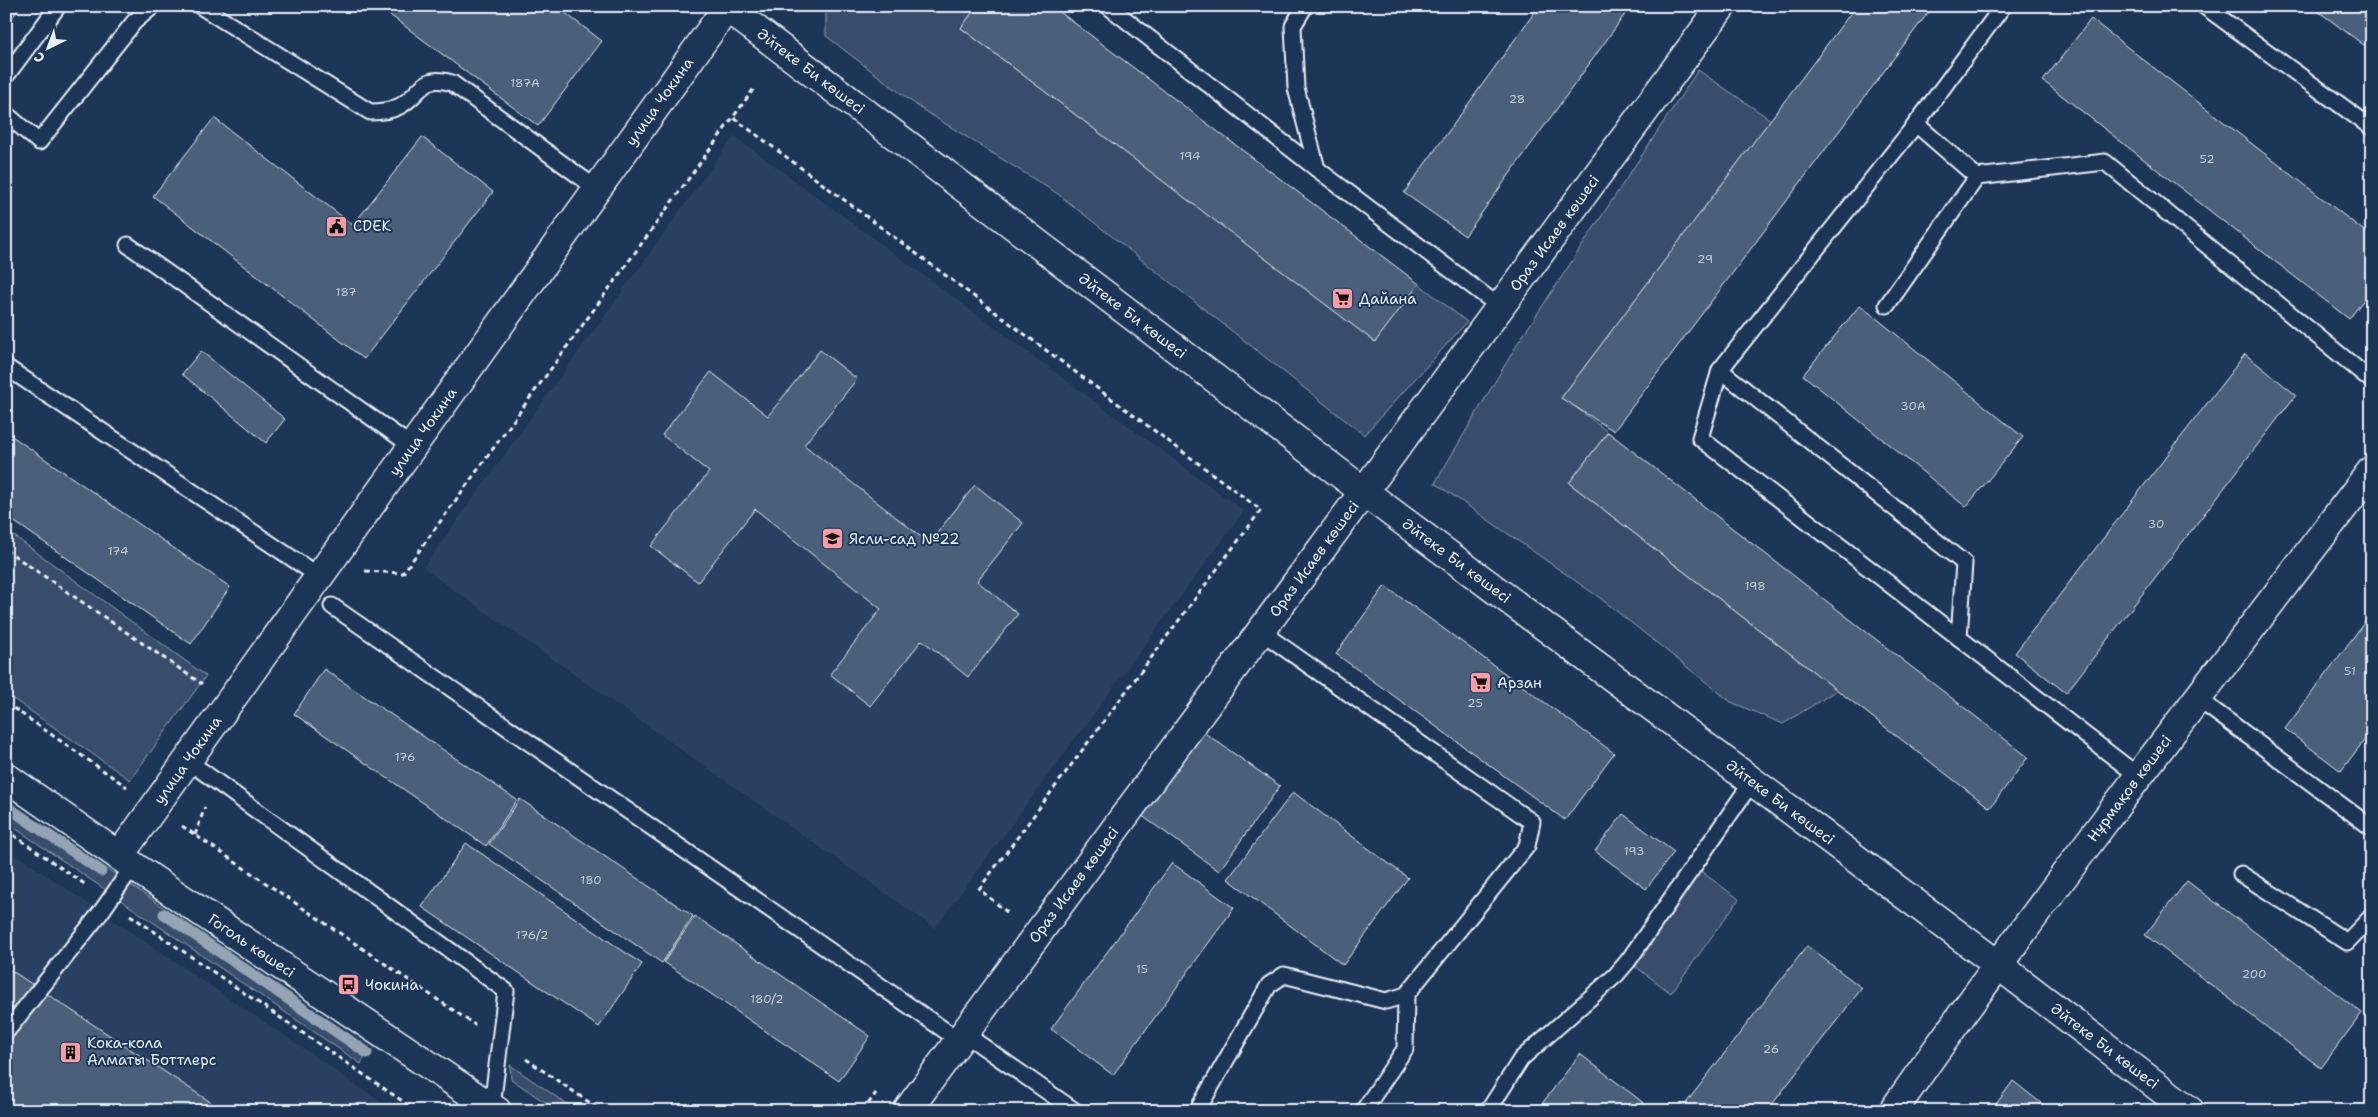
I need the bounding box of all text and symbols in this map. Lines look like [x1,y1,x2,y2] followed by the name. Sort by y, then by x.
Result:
[22,22,72,72] north arrow
[753,24,869,119] street label: Әйтеке Би көшесі
[30,48,49,67] text: С
[621,53,698,150] street label: улица Чокина
[510,75,540,91] house number: 187А
[1509,91,1525,107] house number: 28
[1180,148,1200,164] house number: 194
[2199,151,2215,167] house number: 52
[1505,171,1604,295] street label: Ораз Исаев көшесі
[325,214,349,238] public building icon: CDEK
[353,216,391,236] place label: CDEK
[1697,251,1713,267] house number: 29
[1075,268,1191,363] street label: Әйтеке Би көшесі
[336,284,356,300] house number: 187
[1331,287,1355,311] supermarket icon: Дайана
[1359,289,1417,309] place label: Дайана
[385,383,462,480] street label: улица Чокина
[1900,398,1926,414] house number: 30А
[1265,497,1364,621] street label: Ораз Исаев көшесі
[1398,514,1515,608] street label: Әйтеке Би көшесі
[2148,516,2164,532] house number: 30
[821,527,845,551] school or university icon: Ясли-сад №22
[849,529,960,549] place label: Ясли-сад №22
[108,543,128,559] house number: 174
[1744,578,1766,594] house number: 198
[2344,663,2356,679] house number: 51
[1469,671,1493,695] supermarket icon: Арзан
[1497,673,1542,693] place label: Арзан
[1467,695,1483,711] house number: 25
[149,711,227,808] street label: улица Чокина
[2083,731,2176,846] street label: Нұрмақов көшесі
[395,749,415,765] house number: 176
[1722,755,1839,849] street label: Әйтеке Би көшесі
[1024,823,1123,947] street label: Ораз Исаев көшесі
[1624,843,1644,859] house number: 193
[580,872,602,888] house number: 180
[204,909,299,982] street label: Гоголь көшесі
[516,927,548,943] house number: 176/2
[1136,961,1148,977] house number: 15
[2242,966,2266,982] house number: 200
[337,973,361,997] bus stop icon: Чокина
[365,975,419,995] place label: Чокина
[750,991,784,1007] house number: 180/2
[2047,999,2163,1094] street label: Әйтеке Би көшесі
[87,1033,216,1070] place label: Кока-кола Алматы Боттлерс
[59,1040,83,1064] building icon: Кока-кола Алматы Боттлерс
[1763,1041,1779,1057] house number: 26

